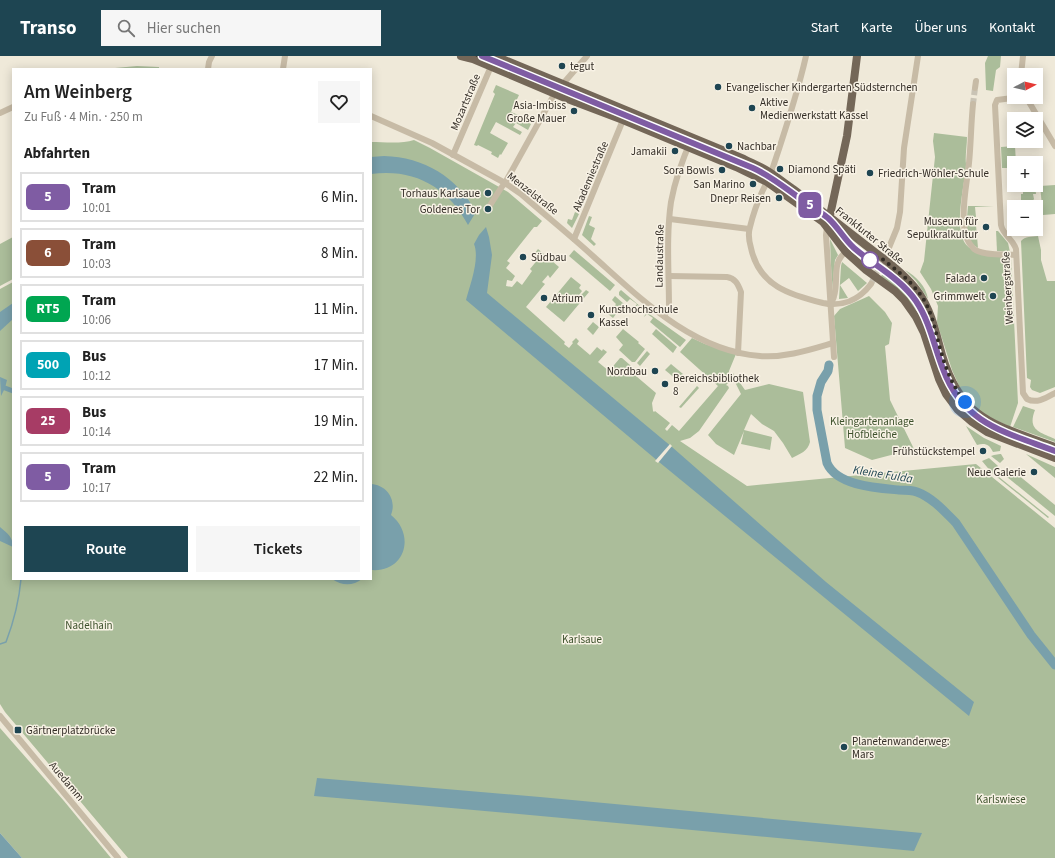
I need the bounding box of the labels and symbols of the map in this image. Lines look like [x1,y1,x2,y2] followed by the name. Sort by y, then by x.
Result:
[570,59,594,74] place label: tegut
[557,61,567,71] marker: tegut
[1007,68,1043,104] north arrow
[447,71,484,133] street label: Mozartstraße
[726,80,918,95] place label: Evangelischer Kindergarten Südsternchen
[713,82,723,92] marker: Evangelischer Kindergarten Südsternchen
[760,95,869,123] place label: Aktive Medienwerkstatt Kassel
[507,98,566,126] place label: Asia-Imbiss Große Mauer
[747,103,757,113] marker: Aktive Medienwerkstatt Kassel
[569,106,579,116] marker: Asia-Imbiss Große Mauer
[569,138,612,214] street label: Akademiestraße
[737,139,776,154] place label: Nachbar
[724,141,734,151] marker: Nachbar
[631,144,667,159] place label: Jamakii
[670,146,680,156] marker: Jamakii
[788,162,856,177] place label: Diamond Späti
[663,163,714,178] place label: Sora Bowls
[775,164,785,174] marker: Diamond Späti
[717,165,727,175] marker: Sora Bowls
[878,166,989,181] place label: Friedrich-Wöhler-Schule
[865,168,875,178] marker: Friedrich-Wöhler-Schule
[504,169,562,219] street label: Menzelstraße
[693,177,745,192] place label: San Marino
[748,179,758,189] marker: San Marino
[401,186,481,201] place label: Torhaus Karlsaue
[483,188,493,198] marker: Torhaus Karlsaue
[710,191,771,206] place label: Dnepr Reisen
[797,192,823,218] line badge: 5
[774,193,784,203] marker: Dnepr Reisen
[420,202,480,217] place label: Goldenes Tor
[832,203,907,268] street label: Frankfurter Straße
[483,204,493,214] marker: Goldenes Tor
[907,214,978,242] place label: Museum für Sepulkralkultur
[981,222,991,232] marker: Museum für Sepulkralkultur
[651,224,668,288] street label: Landaustraße
[531,250,566,265] place label: Südbau
[861,251,879,269] unlabelled marker
[998,251,1017,325] street label: Weinbergstraße
[518,252,528,262] marker: Südbau
[945,271,976,286] place label: Falada
[979,273,989,283] marker: Falada
[934,289,985,304] place label: Grimmwelt
[552,291,583,306] place label: Atrium
[988,291,998,301] marker: Grimmwelt
[539,293,549,303] marker: Atrium
[599,302,679,330] place label: Kunsthochschule Kassel
[586,310,596,320] marker: Kunsthochschule Kassel
[607,364,647,379] place label: Nordbau
[650,366,660,376] marker: Nordbau
[673,371,760,399] place label: Bereichsbibliothek 8
[660,379,670,389] marker: Bereichsbibliothek 8
[955,392,975,412] your location
[830,414,914,442] park label: Kleingartenanlage Hofbleiche
[893,444,975,459] place label: Frühstückstempel
[978,446,988,456] marker: Frühstückstempel
[852,461,915,488] water label: Kleine Fulda
[967,465,1027,480] place label: Neue Galerie
[1029,467,1039,477] marker: Neue Galerie
[65,618,113,633] park label: Nadelhain
[562,632,603,647] park label: Karlsaue
[26,723,116,738] place label: Gärtnerplatzbrücke
[13,725,23,735] marker: Gärtnerplatzbrücke
[852,734,950,762] place label: Planetenwanderweg: Mars
[839,742,849,752] marker: Planetenwanderweg: Mars
[46,758,88,804] street label: Auedamm
[976,792,1026,807] park label: Karlswiese

